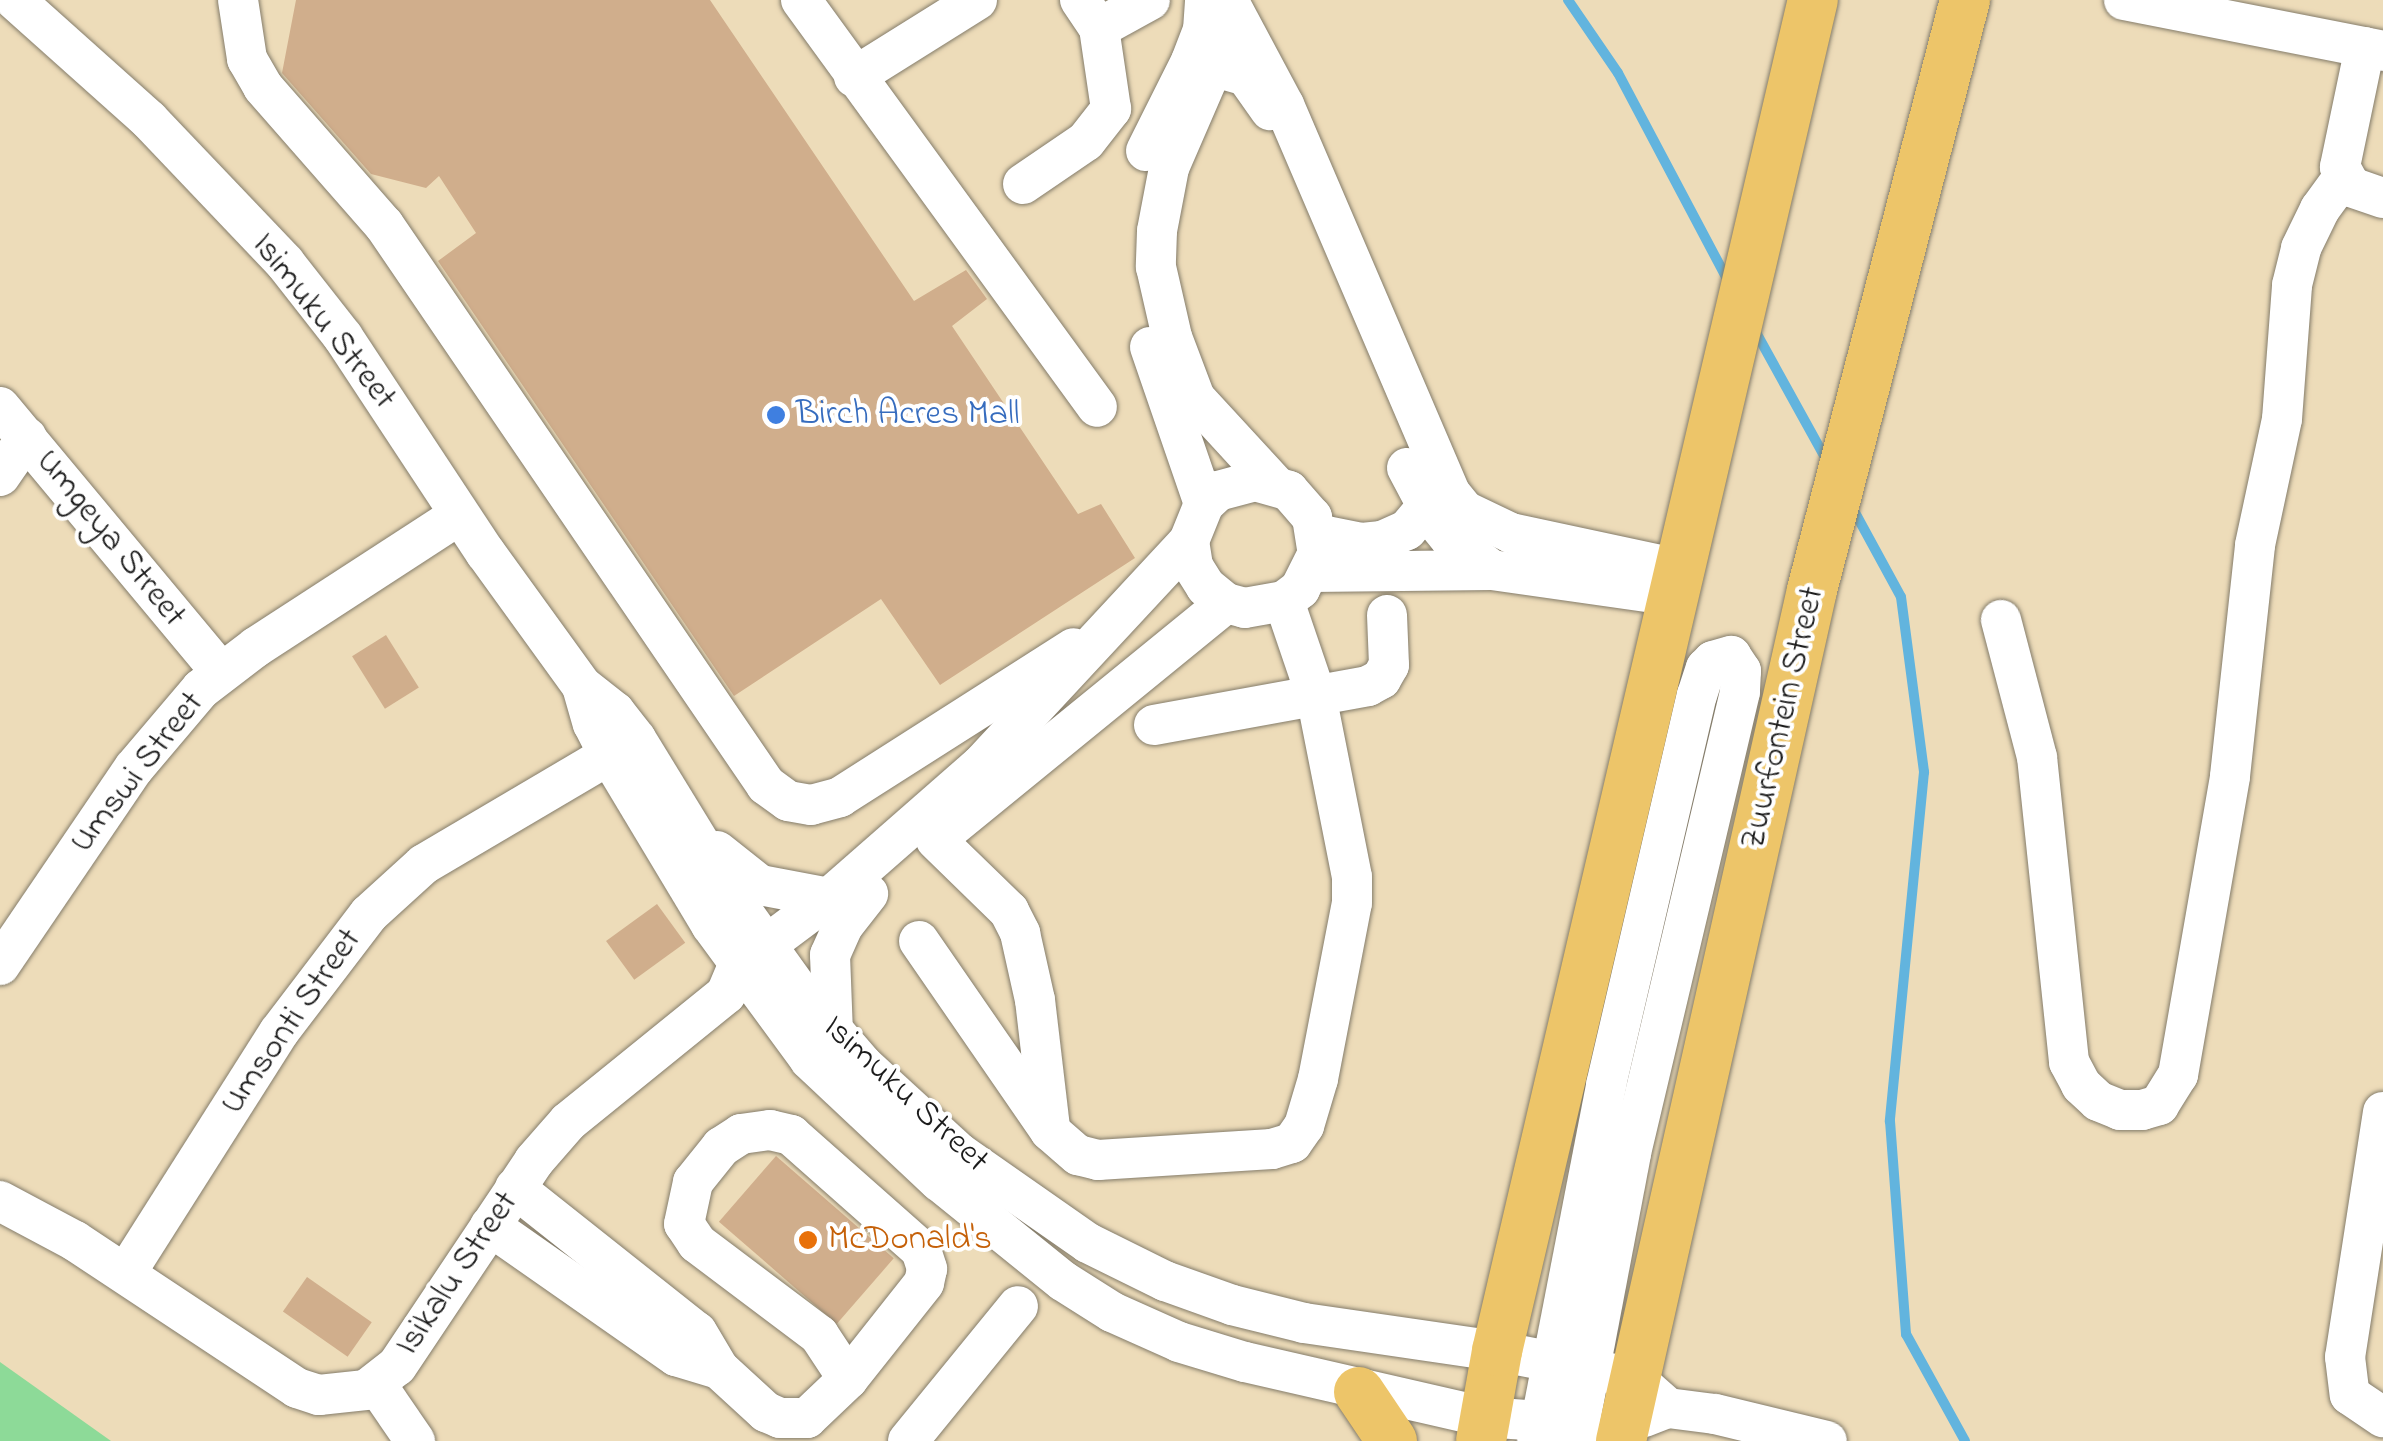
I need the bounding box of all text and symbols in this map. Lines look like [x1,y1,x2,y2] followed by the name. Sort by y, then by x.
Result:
[241,226,405,418] street label: Isimuku Street
[796,394,1020,436] place label: Birch Acres Mall
[765,404,787,426] marker: Birch Acres Mall
[26,442,194,636] street label: Umgeya Street
[1733,583,1835,853] street label: Zuurfontein Street
[62,684,214,862] street label: Umswi Street
[212,921,372,1123] street label: Umsonti Street
[813,1007,997,1183] street label: Isimuku Street
[388,1184,528,1364] street label: Isikalu Street
[828,1219,992,1261] place label: McDonald's
[797,1229,819,1251] marker: McDonald's

